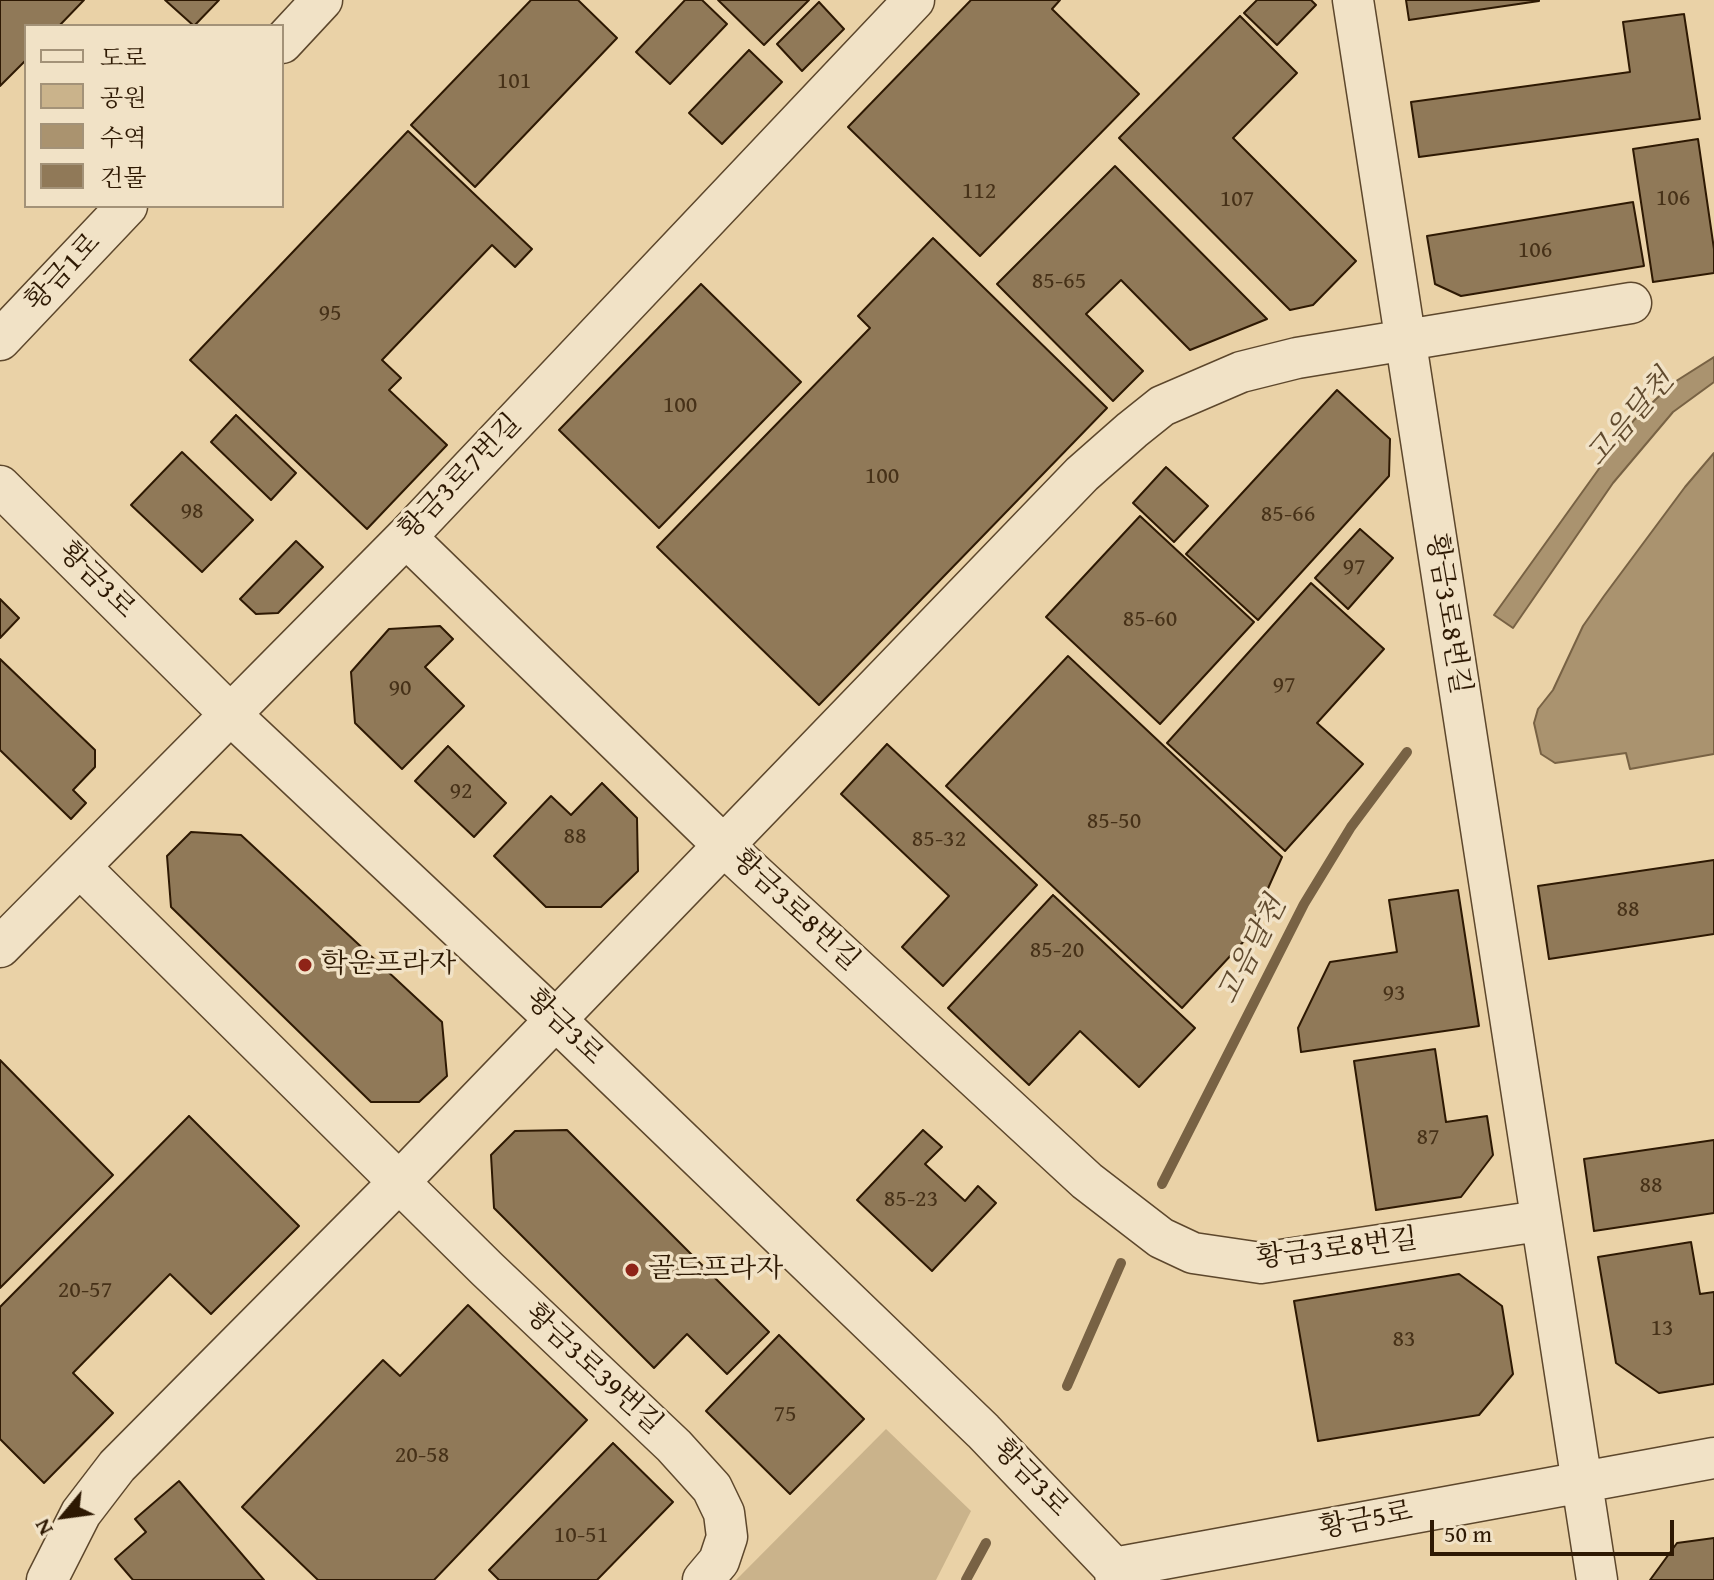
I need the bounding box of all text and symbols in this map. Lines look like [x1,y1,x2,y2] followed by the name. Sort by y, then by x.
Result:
[24,24,284,208] legend
[100,40,146,75] text: 도로
[497,68,531,96] house number: 101
[100,80,146,115] text: 공원
[100,120,146,155] text: 수역
[100,160,146,195] text: 건물
[962,178,996,206] house number: 112
[1656,185,1690,213] house number: 106
[1220,186,1254,214] house number: 107
[19,227,109,319] street label: 황금1로
[1518,237,1552,265] house number: 106
[1032,268,1086,296] house number: 85-65
[318,300,342,328] house number: 95
[1579,363,1683,475] water label: 고음달천
[663,392,697,420] house number: 100
[393,408,529,548] street label: 황금3로7번길
[865,463,899,491] house number: 100
[180,498,204,526] house number: 98
[1261,501,1315,529] house number: 85-66
[1418,531,1476,697] street label: 황금3로8번길
[51,536,141,626] street label: 황금3로
[1342,554,1366,582] house number: 97
[1123,606,1177,634] house number: 85-60
[1272,672,1296,700] house number: 97
[388,675,412,703] house number: 90
[449,778,473,806] house number: 92
[1087,808,1141,836] house number: 85-50
[563,823,587,851] house number: 88
[912,826,966,854] house number: 85-32
[724,843,866,979] street label: 황금3로8번길
[1211,891,1295,1011] water label: 고음달천
[1616,896,1640,924] house number: 88
[1030,937,1084,965] house number: 85-20
[321,948,456,982] place label: 학운프라자
[296,956,314,974] marker: 학운프라자
[1382,980,1406,1008] house number: 93
[518,983,610,1073] street label: 황금3로
[1416,1124,1440,1152] house number: 87
[1639,1172,1663,1200] house number: 88
[884,1186,938,1214] house number: 85-23
[1254,1223,1420,1277] street label: 황금3로8번길
[648,1253,783,1287] place label: 골드프라자
[623,1261,641,1279] marker: 골드프라자
[58,1277,112,1305] house number: 20-57
[517,1298,669,1442] street label: 황금3로39번길
[1650,1315,1674,1343] house number: 13
[1392,1326,1416,1354] house number: 83
[773,1401,797,1429] house number: 75
[985,1433,1075,1525] street label: 황금3로
[395,1442,449,1470] house number: 20-58
[24,1476,104,1556] north arrow
[1316,1495,1416,1547] street label: 황금5로
[1434,1504,1678,1554] scale bar
[25,1513,61,1542] text: N
[1444,1516,1492,1551] text: 50 m
[554,1522,608,1550] house number: 10-51

